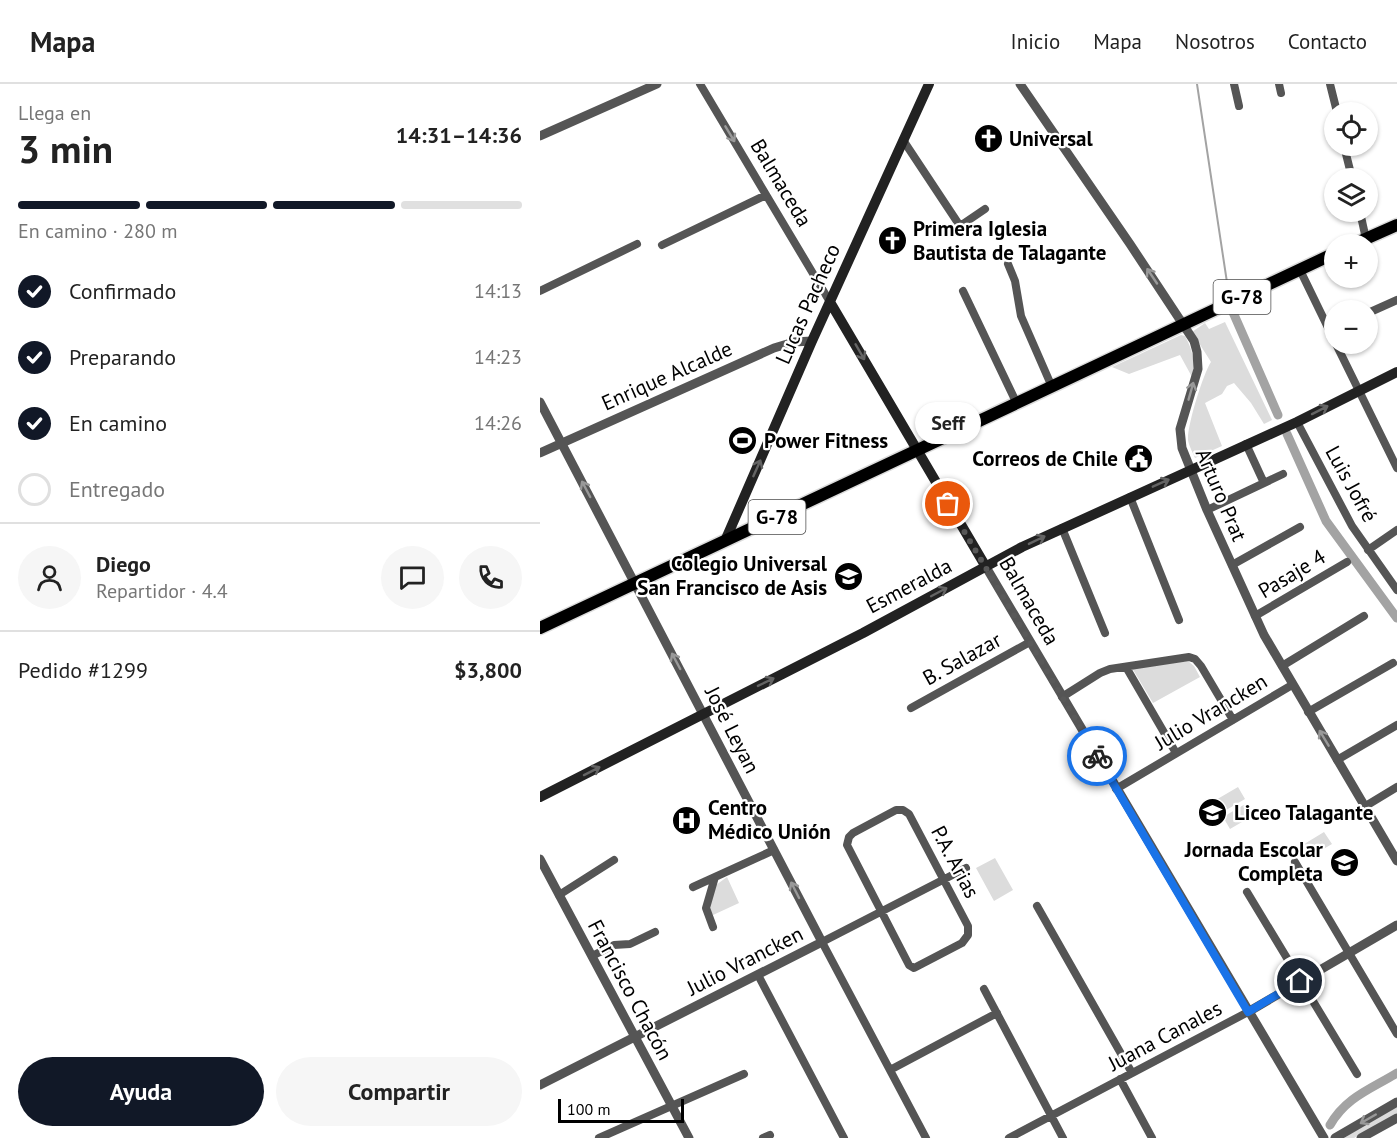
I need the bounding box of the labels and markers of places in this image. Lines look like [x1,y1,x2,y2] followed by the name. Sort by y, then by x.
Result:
[972,123,1004,155] church icon: Universal
[1009,125,1093,152] place label: Universal
[913,215,1106,266] place label: Primera Iglesia Bautista de Talagante
[876,225,908,257] church icon: Primera Iglesia Bautista de Talagante
[915,402,981,444] callout: Seff
[727,425,759,457] sports icon: Power Fitness
[764,427,888,454] place label: Power Fitness
[1123,443,1155,475] public building icon: Correos de Chile
[972,445,1118,472] place label: Correos de Chile
[922,478,973,529] pin
[637,550,828,601] place label: Colegio Universal San Francisco de Asis
[832,560,864,592] school or university icon: Colegio Universal San Francisco de Asis
[708,794,831,845] place label: Centro Médico Unión
[1197,797,1229,829] school or university icon: Liceo Talagante
[1234,799,1373,826] place label: Liceo Talagante
[671,804,703,836] hospital icon: Centro Médico Unión
[1184,836,1324,887] place label: Jornada Escolar Completa
[1328,846,1360,878] school or university icon: Jornada Escolar Completa
[1274,955,1325,1006] pin

